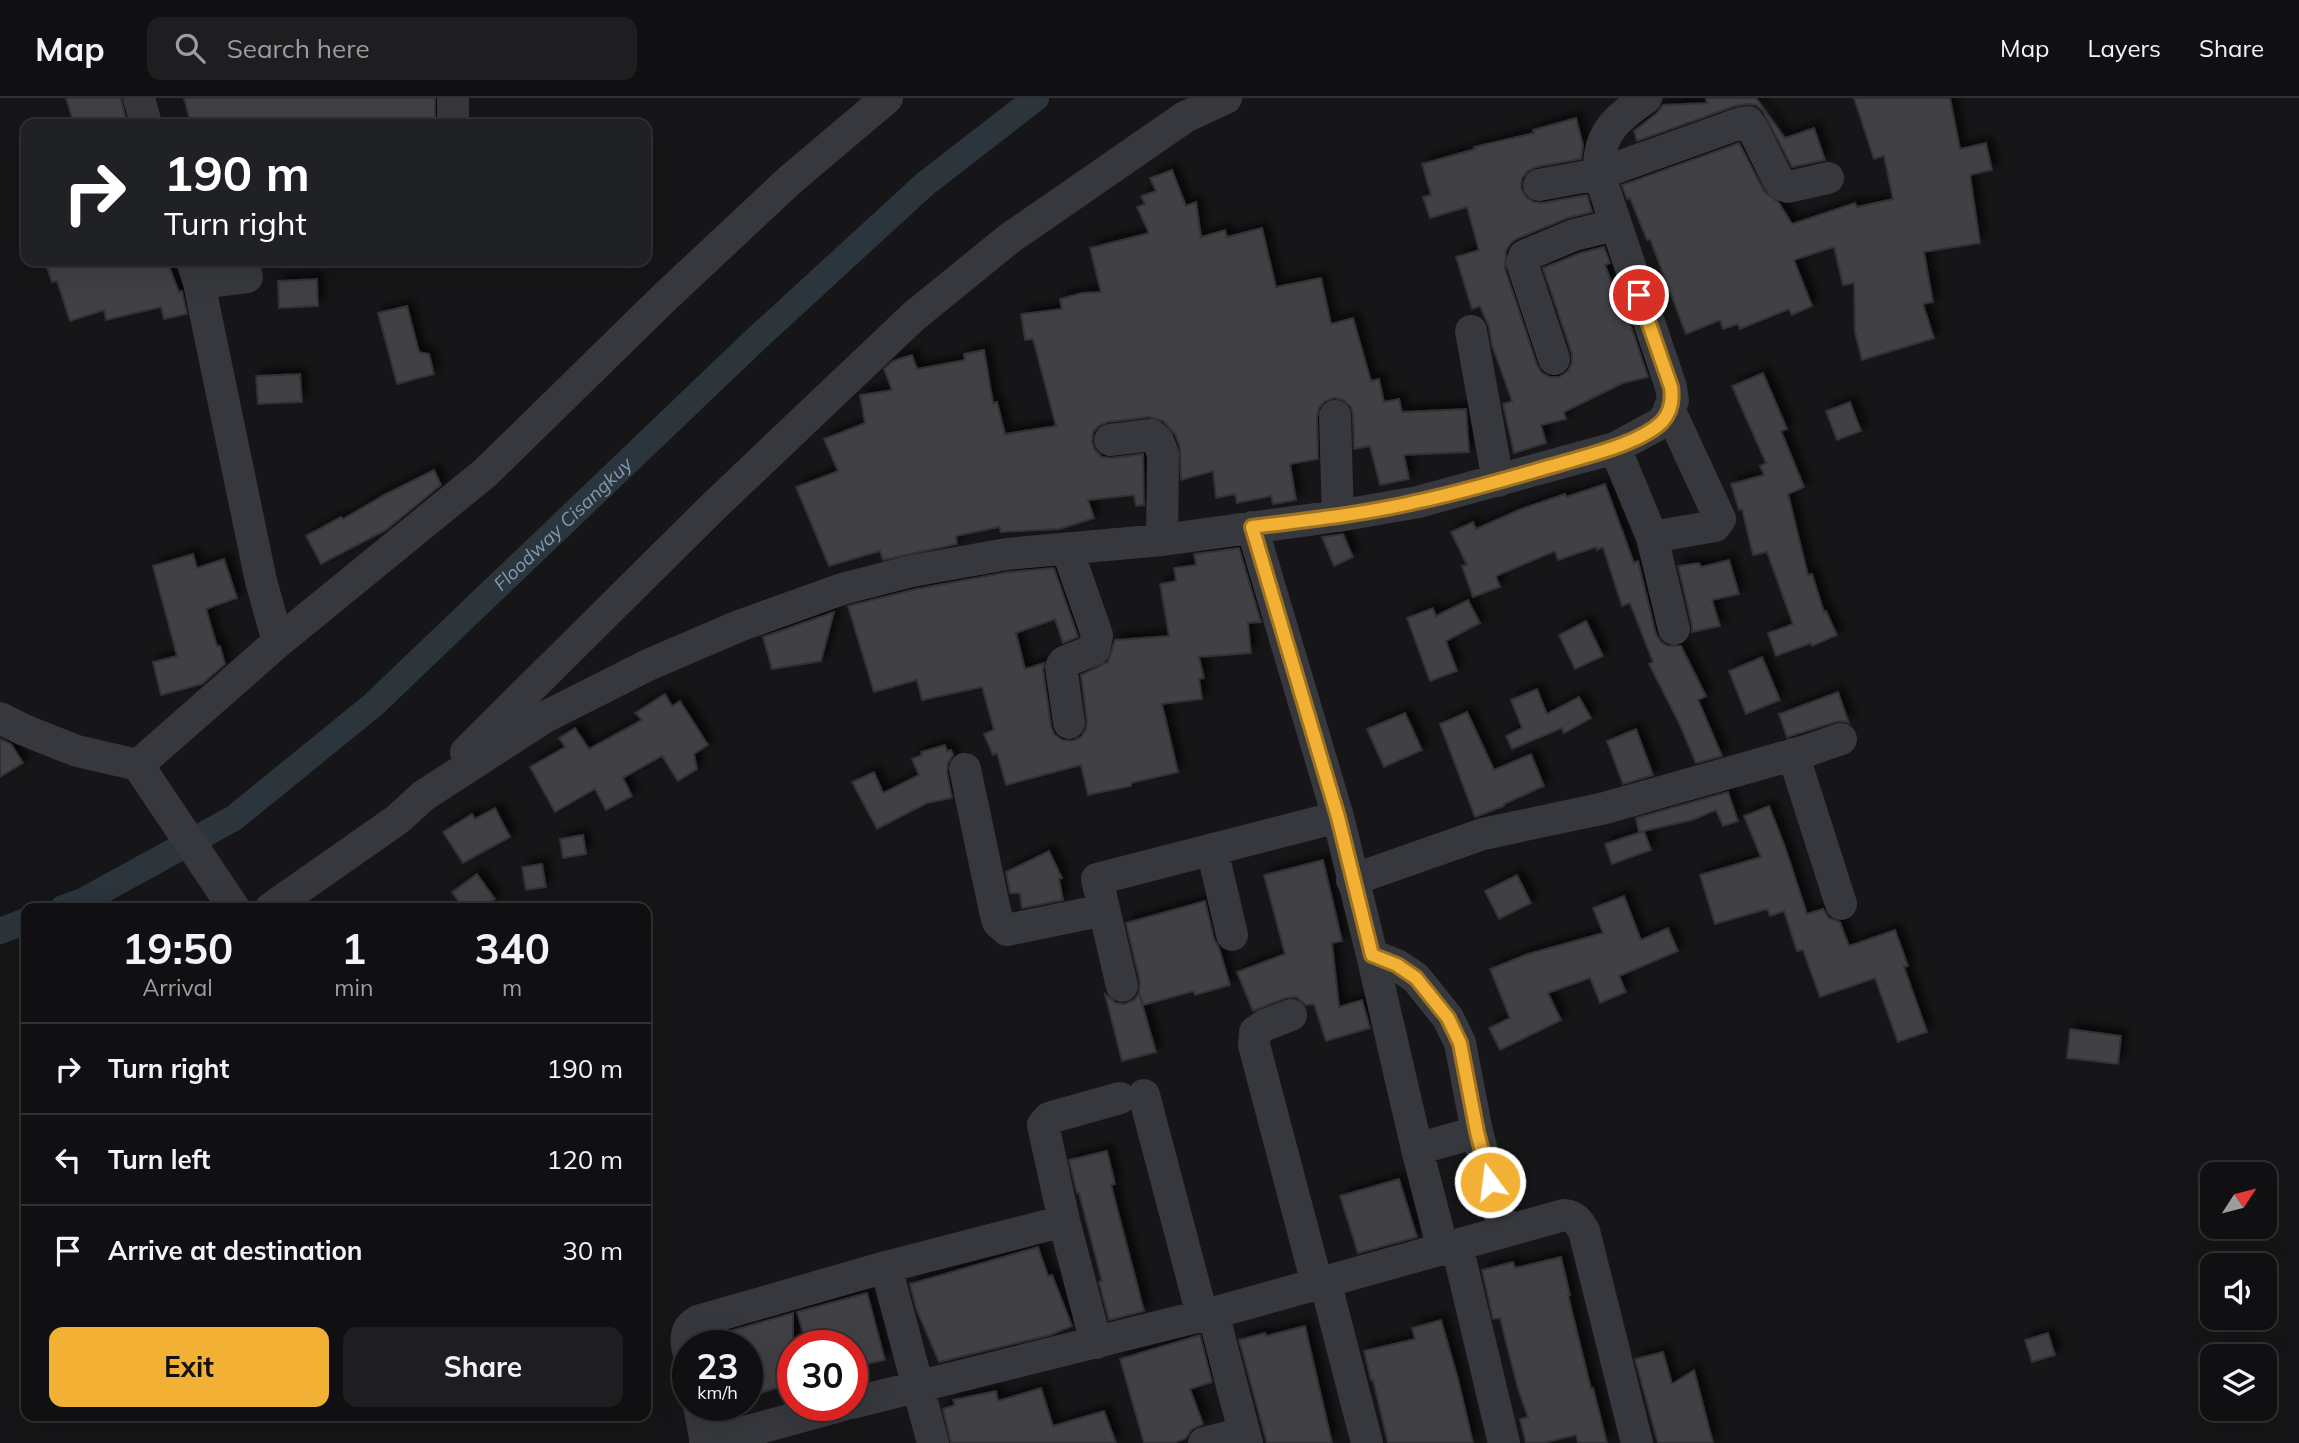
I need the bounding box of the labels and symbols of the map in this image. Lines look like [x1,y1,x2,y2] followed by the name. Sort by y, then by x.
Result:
[1609,265,1669,325] pin
[488,451,638,596] water label: Floodway Cisangkuy
[1453,1145,1527,1219] position arrow
[2200,1162,2277,1239] north arrow
[777,1330,868,1421] speed limit sign: 30

